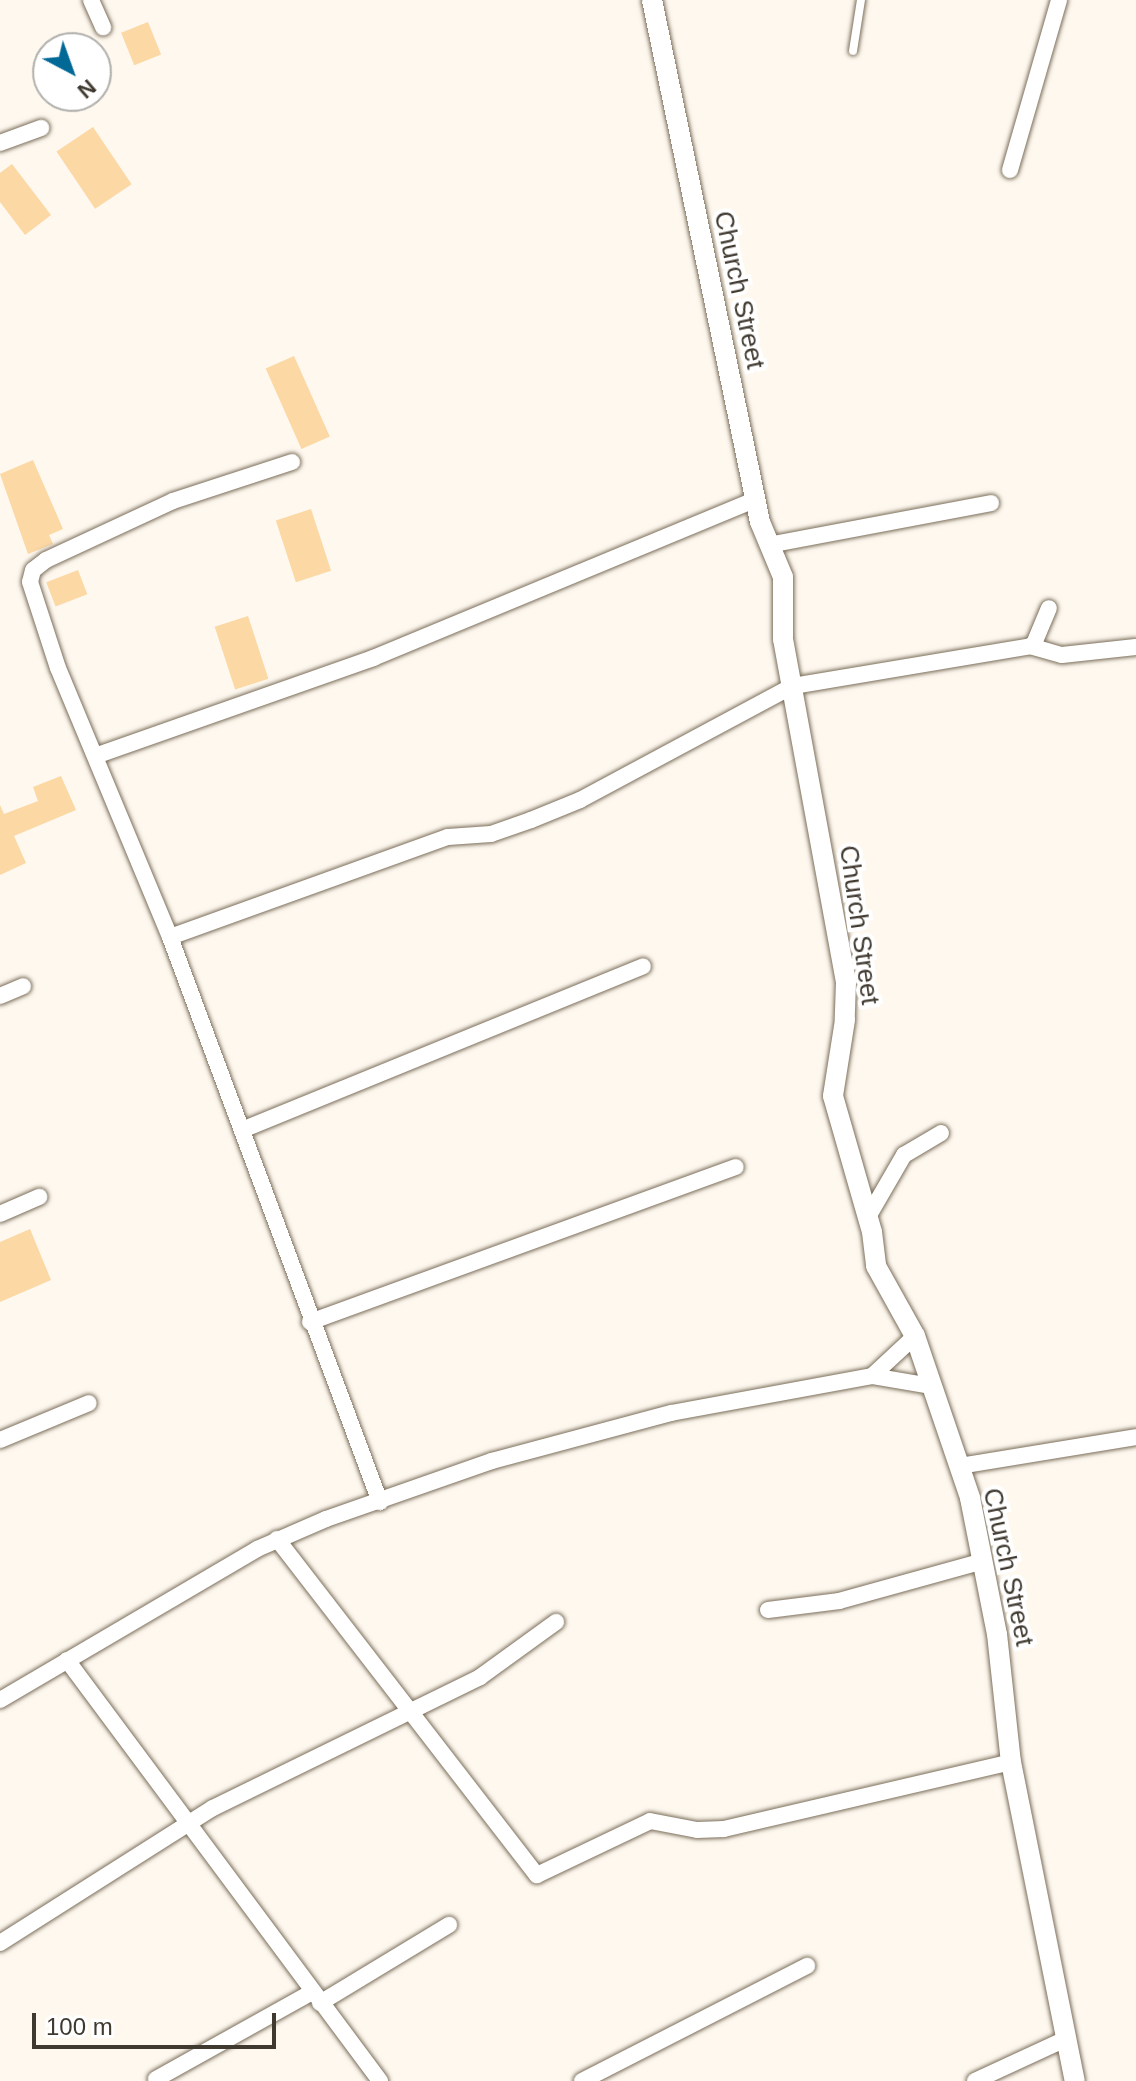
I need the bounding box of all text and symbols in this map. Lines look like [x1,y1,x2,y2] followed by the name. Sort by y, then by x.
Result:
[32,32,112,112] north arrow
[73,74,101,104] text: N
[707,208,771,372] street label: Church Street
[832,843,886,1007] street label: Church Street
[976,1485,1040,1649] street label: Church Street
[36,1997,280,2047] scale bar
[46,2013,113,2040] text: 100 m

